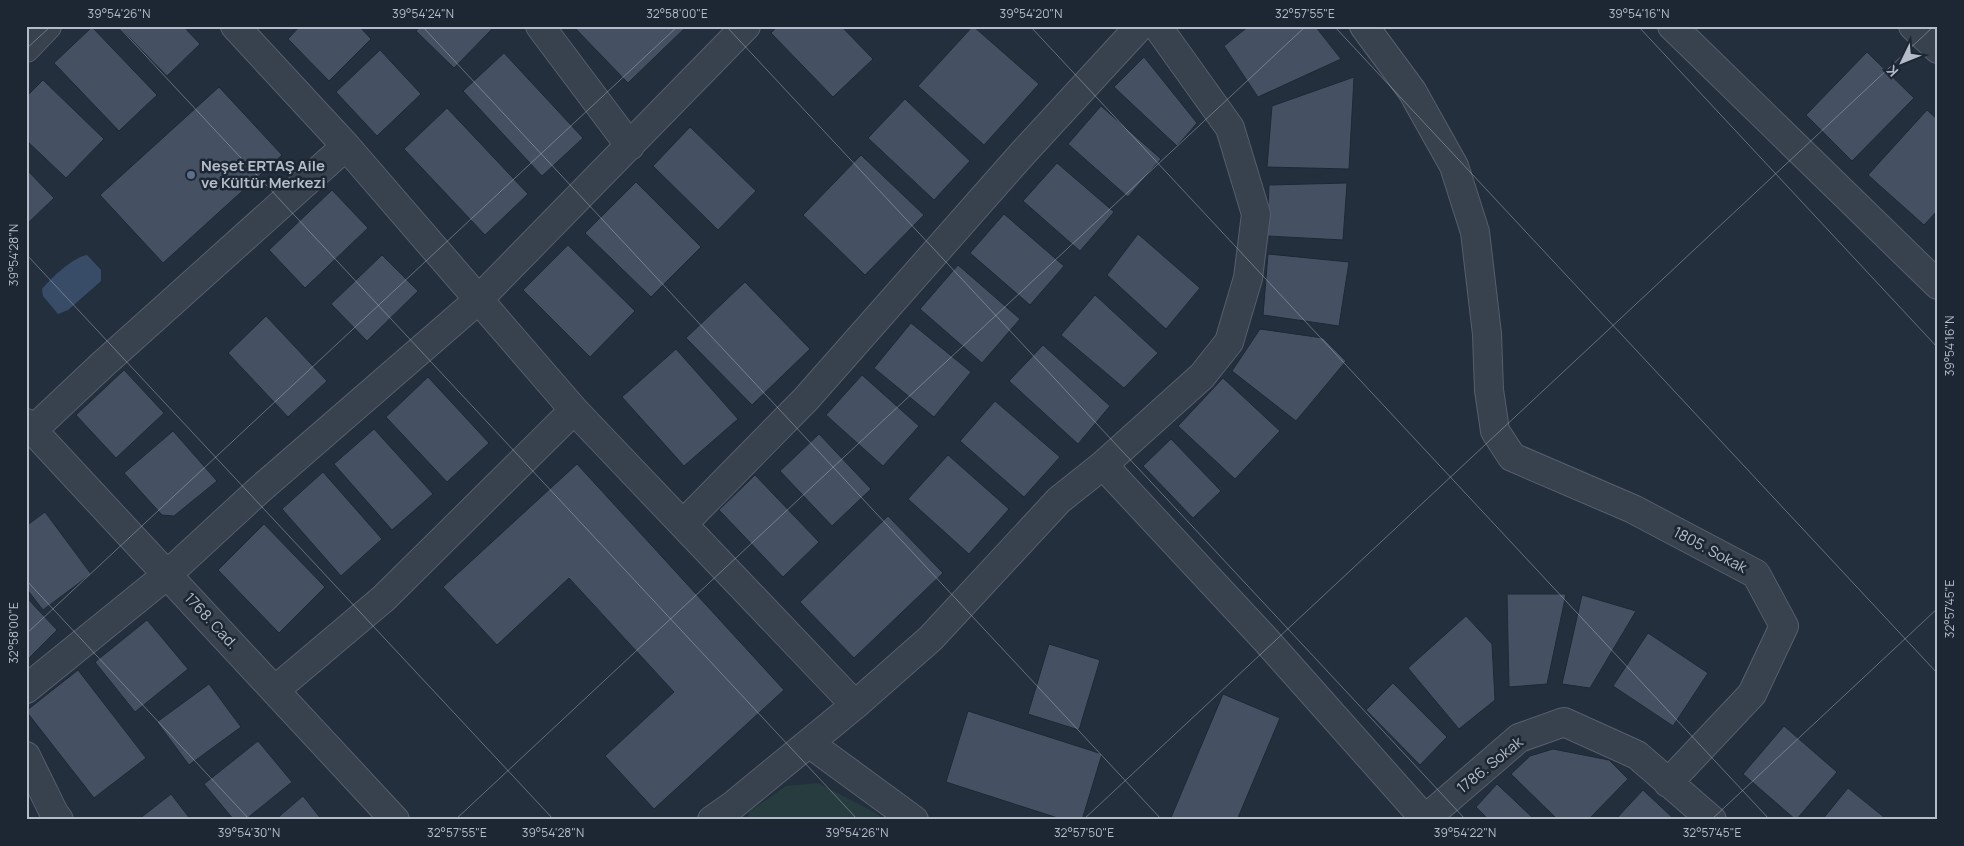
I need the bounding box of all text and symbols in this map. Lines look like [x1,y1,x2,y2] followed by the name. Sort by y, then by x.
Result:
[88,5,150,22] text: 39°54'26"N
[392,5,454,22] text: 39°54'24"N
[646,5,708,22] text: 32°58'00"E
[1000,5,1062,22] text: 39°54'20"N
[1275,5,1335,22] text: 32°57'55"E
[1609,5,1669,22] text: 39°54'16"N
[1876,38,1926,88] north arrow
[1881,61,1902,81] text: K
[201,155,326,193] place label: Neşet ERTAŞ Aile ve Kültür Merkezi
[185,169,197,181] marker: Neşet ERTAŞ Aile ve Kültür Merkezi
[5,224,22,286] text: 39°54'28"N
[1941,316,1958,376] text: 39°54'16"N
[1670,521,1751,578] street label: 1805. Sokak
[1941,580,1958,638] text: 32°57'45"E
[180,588,243,653] street label: 1768. Cad.
[5,602,22,664] text: 32°58'00"E
[1452,731,1528,798] street label: 1786. Sokak
[218,824,280,841] text: 39°54'30"N
[427,824,487,841] text: 32°57'55"E
[522,824,584,841] text: 39°54'28"N
[826,824,888,841] text: 39°54'26"N
[1054,824,1114,841] text: 32°57'50"E
[1434,824,1496,841] text: 39°54'22"N
[1683,824,1741,841] text: 32°57'45"E

